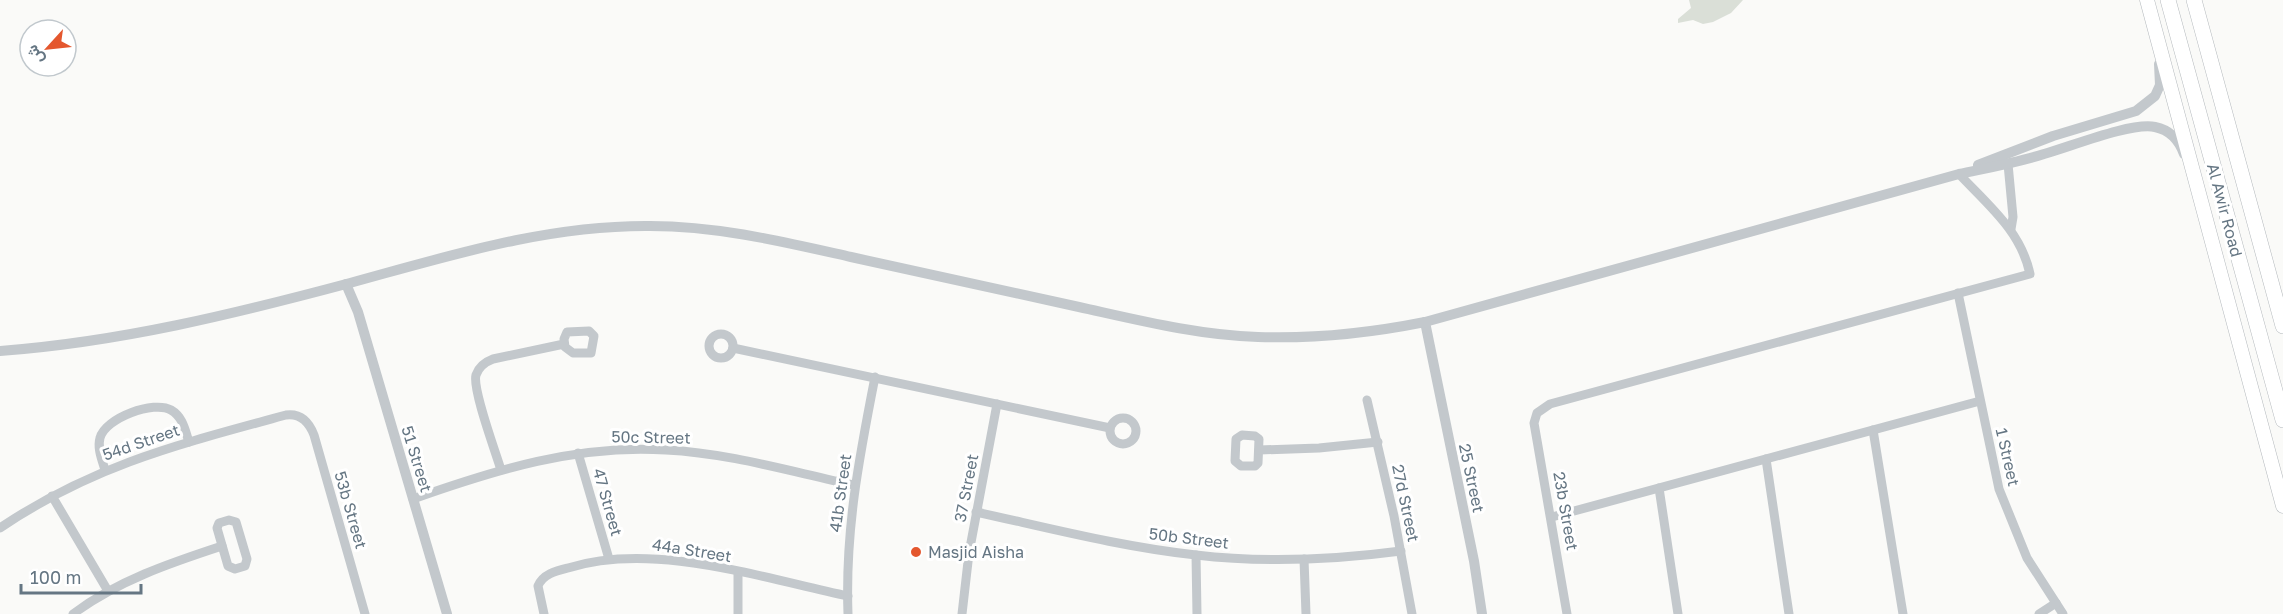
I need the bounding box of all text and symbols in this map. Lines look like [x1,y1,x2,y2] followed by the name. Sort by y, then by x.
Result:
[18,18,78,78] north arrow
[21,42,48,68] text: ش
[2203,161,2247,259] street label: Al Awir Road
[100,419,182,465] street label: 54d Street
[397,423,437,495] street label: 51 Street
[611,426,691,448] street label: 50c Street
[1992,426,2024,488] street label: 1 Street
[1455,442,1489,514] street label: 25 Street
[950,452,982,524] street label: 37 Street
[825,453,855,533] street label: 41b Street
[1388,462,1424,544] street label: 27d Street
[589,466,627,538] street label: 47 Street
[330,469,372,551] street label: 53b Street
[1549,470,1583,552] street label: 23b Street
[1148,523,1230,553] street label: 50b Street
[651,534,733,566] street label: 44a Street
[928,542,1024,562] place label: Masjid Aisha
[909,545,923,559] marker: Masjid Aisha
[21,557,141,595] scale bar
[30,566,81,588] text: 100 m

